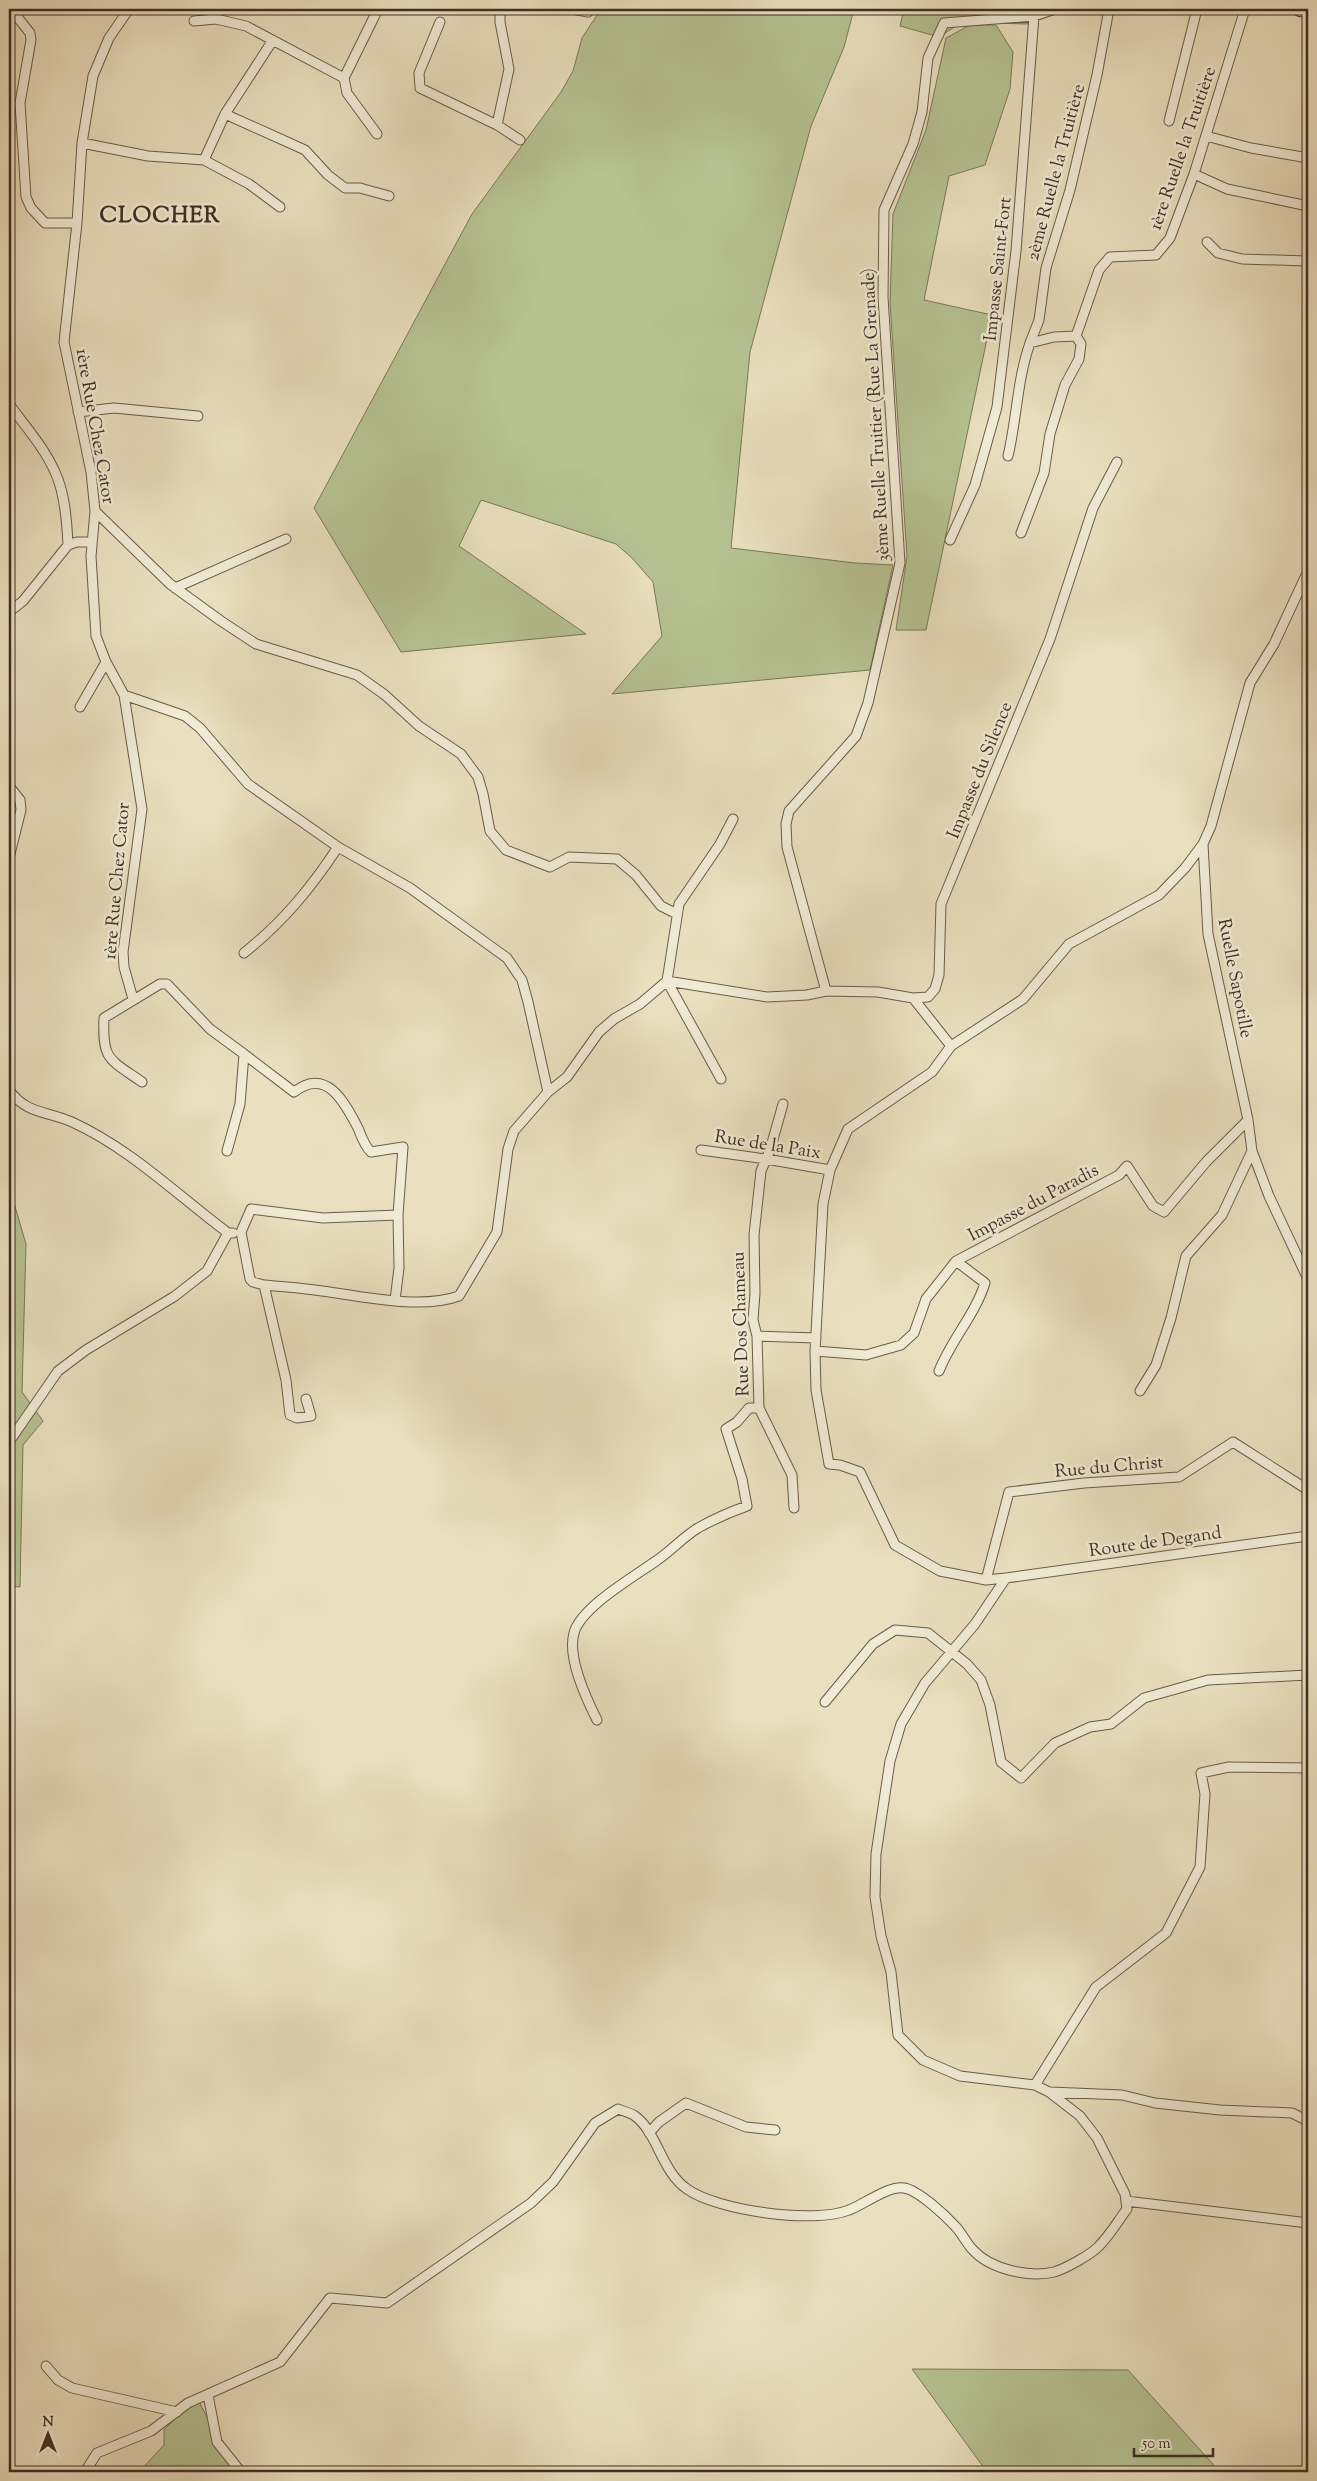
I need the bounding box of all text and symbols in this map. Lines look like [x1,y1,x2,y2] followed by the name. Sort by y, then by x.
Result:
[1144,63,1224,234] street label: 1ère Ruelle la Truitière
[1021,81,1093,264] street label: 2ème Ruelle la Truitière
[979,196,1019,342] street label: Impasse Saint-Fort
[99,201,221,233] district label: CLOCHER
[856,268,898,562] street label: 3ème Ruelle Truitier (Rue La Grenade)
[68,347,121,506] street label: 1ère Rue Chez Cator
[942,698,1020,843] street label: Impasse du Silence
[98,801,138,961] street label: 1ère Rue Chez Cator
[1210,916,1258,1040] street label: Ruelle Sapotille
[713,1125,823,1167] street label: Rue de la Paix
[964,1158,1104,1249] street label: Impasse du Paradis
[726,1251,758,1397] street label: Rue Dos Chameau
[1054,1450,1165,1486] street label: Rue du Christ
[1087,1521,1223,1565] street label: Route de Degand
[22,2408,72,2458] north arrow
[42,2413,54,2433] text: N
[1134,2426,1213,2458] scale bar
[1141,2434,1171,2455] text: 50 m

